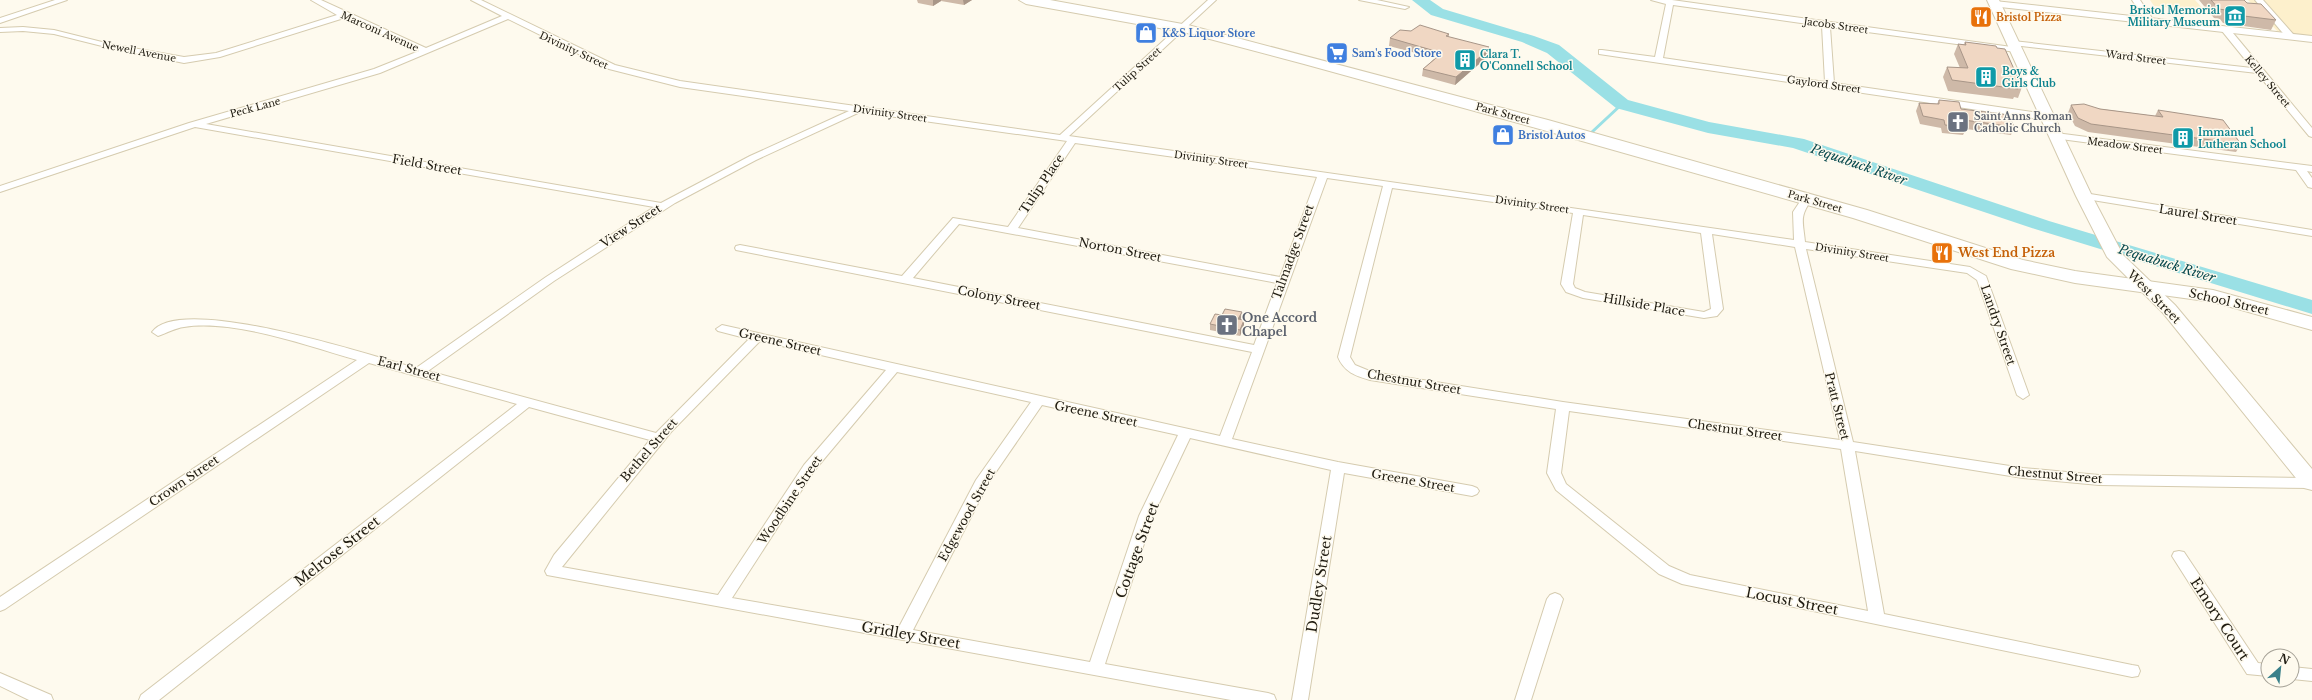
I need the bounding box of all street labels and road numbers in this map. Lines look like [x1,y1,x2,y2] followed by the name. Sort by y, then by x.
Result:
[339,8,421,55] street label: Marconi Avenue
[1801,14,1869,36] street label: Jacobs Street
[537,29,611,72] street label: Divinity Street
[101,38,177,65] street label: Newell Avenue
[1110,44,1164,94] street label: Tulip Street
[2104,47,2167,68] street label: Ward Street
[2242,52,2293,110] street label: Kelley Street
[1786,73,1862,96] street label: Gaylord Street
[228,94,282,120] street label: Peck Lane
[1474,100,1532,127] street label: Park Street
[852,102,928,125] street label: Divinity Street
[2086,134,2164,157] street label: Meadow Street
[1173,148,1249,171] street label: Divinity Street
[391,151,464,178] street label: Field Street
[1016,151,1067,216] street label: Tulip Place
[1786,188,1844,216] street label: Park Street
[1494,193,1570,216] street label: Divinity Street
[597,200,664,251] street label: View Street
[2158,201,2239,228] street label: Laurel Street
[1268,202,1317,301] street label: Talmadge Street
[1077,234,1163,265] street label: Norton Street
[1814,240,1890,265] street label: Divinity Street
[2124,266,2185,327] street label: West Street
[956,282,1042,313] street label: Colony Street
[1978,283,2019,368] street label: Landry Street
[2188,285,2271,318] street label: School Street
[1602,290,1686,319] street label: Hillside Place
[737,325,823,358] street label: Greene Street
[376,353,443,384] street label: Earl Street
[1366,366,1463,397] street label: Chestnut Street
[1822,370,1853,442] street label: Pratt Street
[1053,397,1139,430] street label: Greene Street
[617,415,681,484] street label: Bethel Street
[1687,415,1784,444] street label: Chestnut Street
[146,452,222,509] street label: Crown Street
[754,452,825,548] street label: Woodbine Street
[2007,463,2104,486] street label: Chestnut Street
[935,465,999,564] street label: Edgewood Street
[1370,466,1456,495] street label: Greene Street
[1111,499,1163,601] street label: Cottage Street
[291,512,384,590] street label: Melrose Street
[1302,533,1336,634] street label: Dudley Street
[2186,574,2254,664] street label: Emory Court
[1744,583,1841,619] street label: Locust Street
[860,617,963,653] street label: Gridley Street

